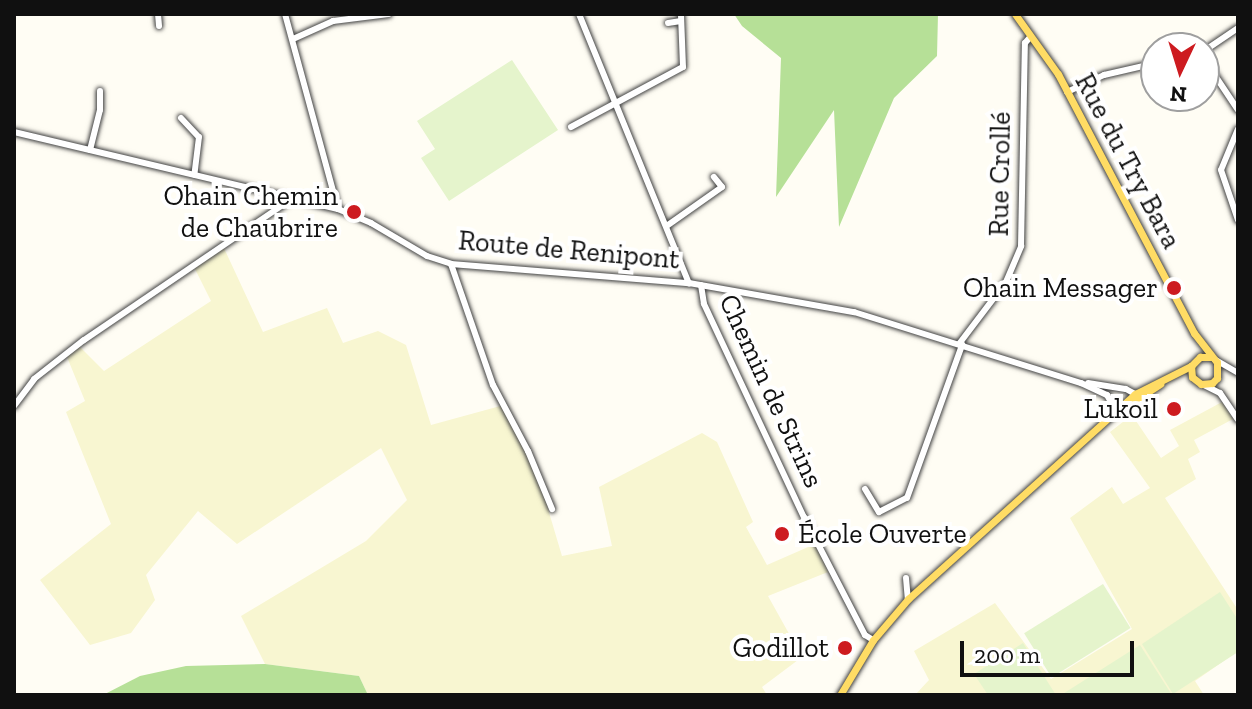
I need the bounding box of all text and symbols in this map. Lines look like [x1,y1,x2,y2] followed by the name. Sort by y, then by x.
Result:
[1140,32,1220,112] north arrow
[1067,67,1189,255] street label: Rue du Try Bara
[1169,80,1188,108] text: N
[982,111,1018,237] street label: Rue Crollé
[164,179,338,245] place label: Ohain Chemin de Chaubrire
[345,203,363,221] marker: Ohain Chemin de Chaubrire
[457,224,681,276] street label: Route de Renipont
[963,271,1158,305] place label: Ohain Messager
[1165,279,1183,297] marker: Ohain Messager
[712,289,830,493] street label: Chemin de Strins
[1084,392,1158,426] place label: Lukoil
[1165,400,1183,418] marker: Lukoil
[798,517,967,551] place label: École Ouverte
[773,525,791,543] marker: École Ouverte
[964,625,1138,675] scale bar
[732,631,829,665] place label: Godillot
[836,639,854,657] marker: Godillot
[974,640,1040,669] text: 200 m

